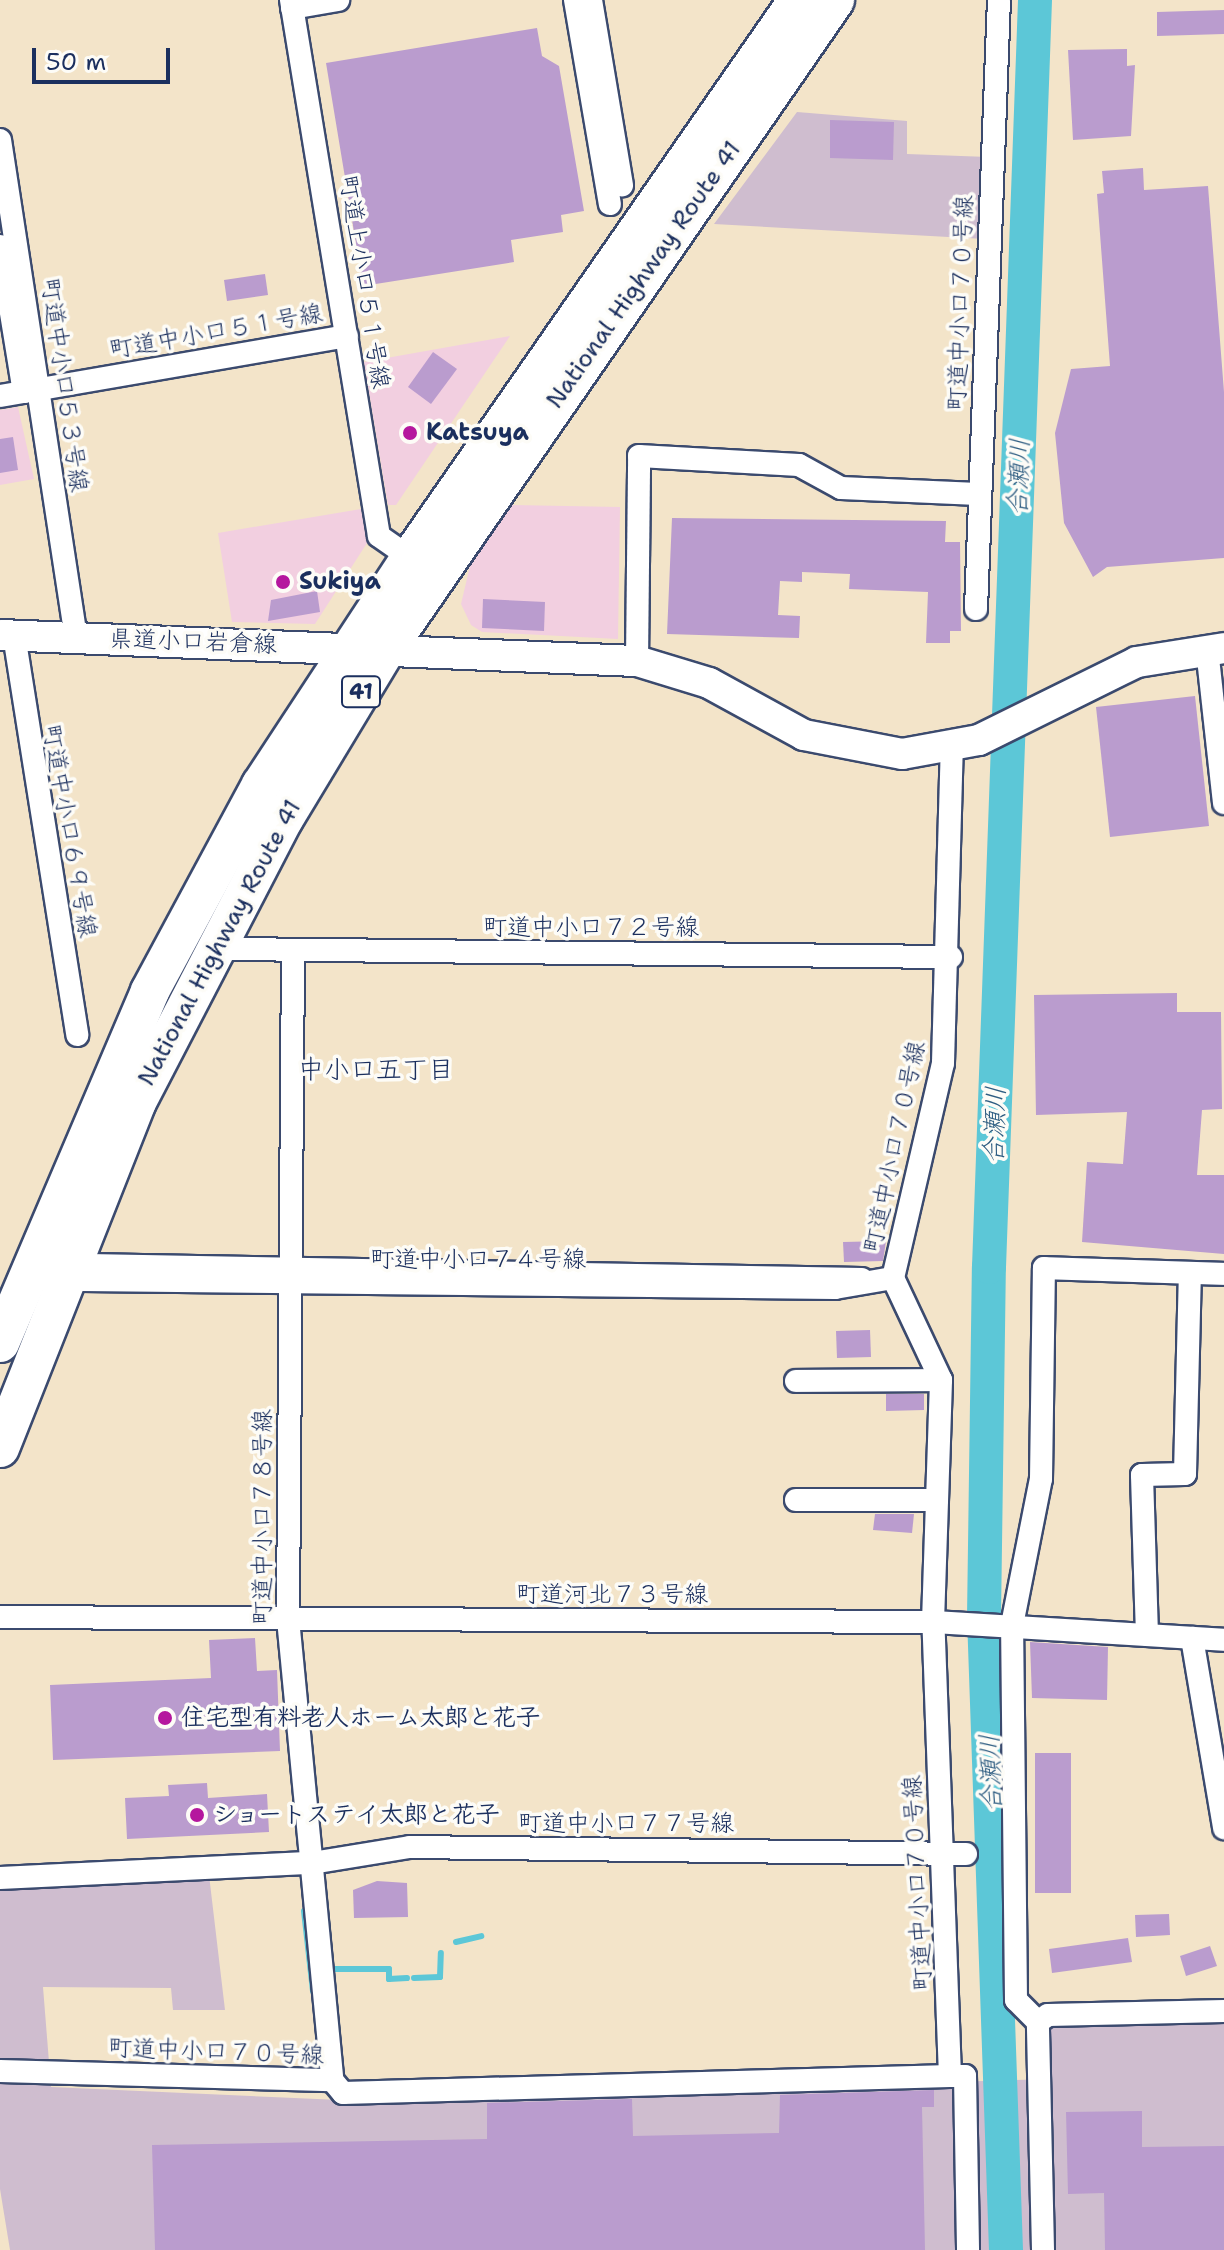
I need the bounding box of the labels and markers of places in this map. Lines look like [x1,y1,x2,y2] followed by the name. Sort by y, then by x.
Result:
[426,419,529,447] place label: Katsuya
[401,424,419,442] marker: Katsuya
[299,568,381,596] place label: Sukiya
[274,573,292,591] marker: Sukiya
[181,1704,541,1732] place label: 住宅型有料老人ホーム太郎と花子
[156,1709,174,1727] marker: 住宅型有料老人ホーム太郎と花子
[213,1801,500,1829] place label: ショートステイ太郎と花子
[188,1806,206,1824] marker: ショートステイ太郎と花子

